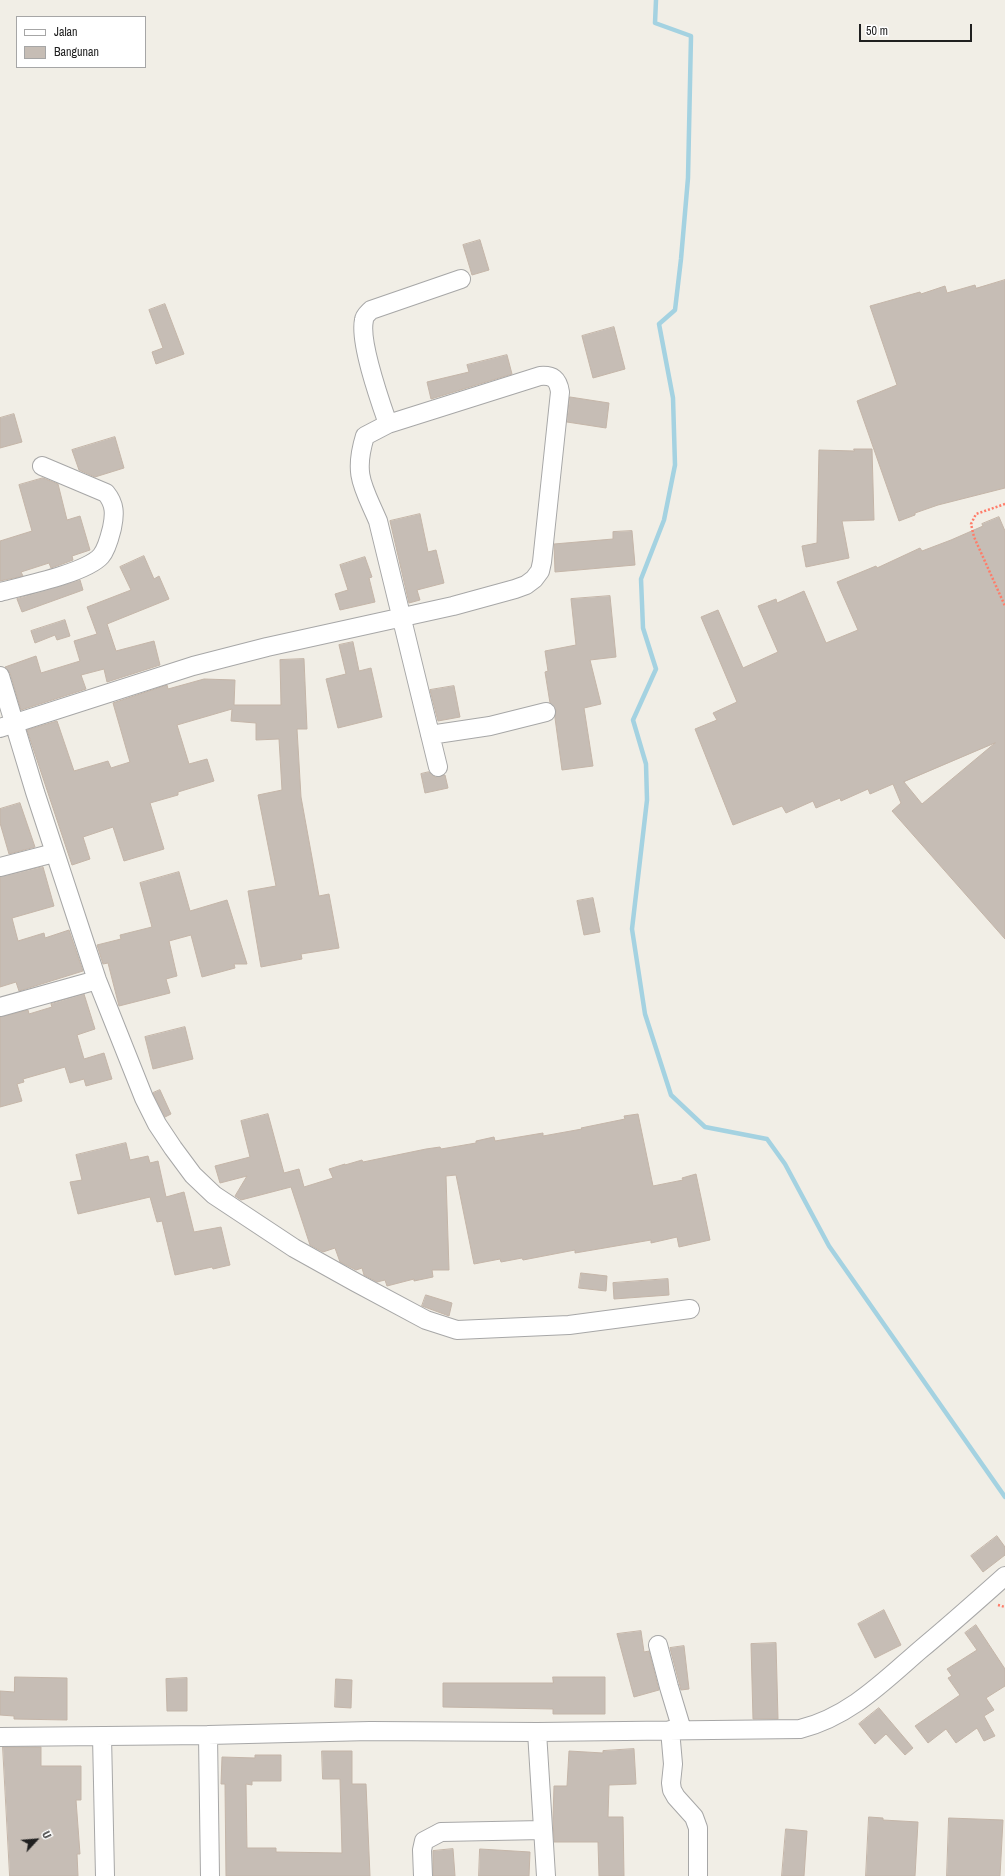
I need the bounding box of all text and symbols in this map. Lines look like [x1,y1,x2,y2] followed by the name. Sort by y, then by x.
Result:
[16,16,146,68] legend
[861,16,974,42] scale bar
[866,23,888,39] text: 50 m
[54,24,78,40] text: Jalan
[54,44,99,60] text: Bangunan
[16,1820,56,1860] north arrow
[39,1829,55,1841] text: U

